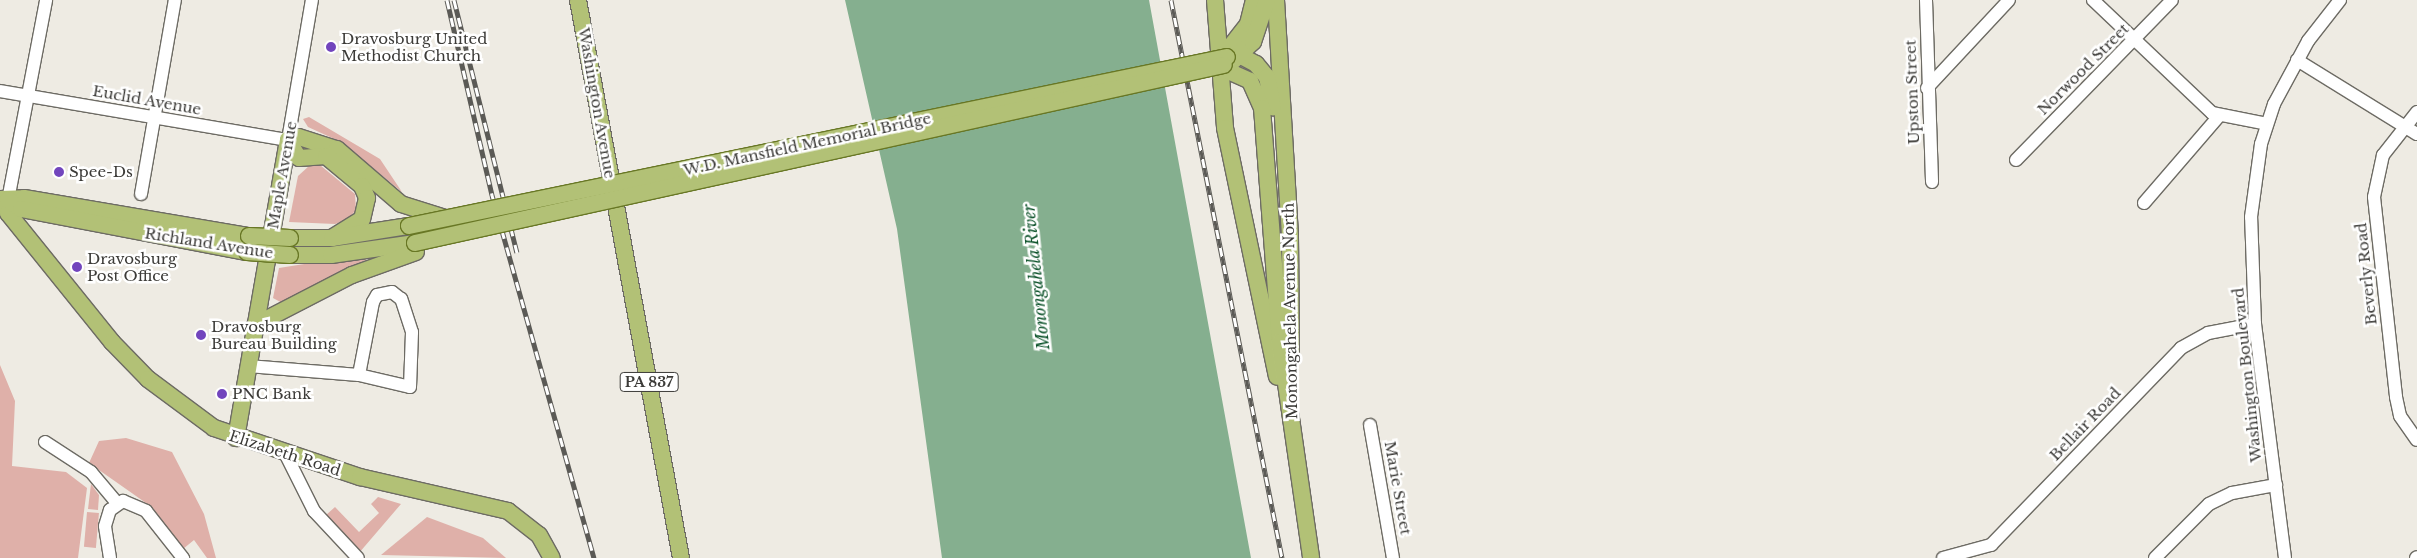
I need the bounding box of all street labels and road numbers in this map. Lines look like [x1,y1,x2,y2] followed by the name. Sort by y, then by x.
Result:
[2034,20,2132,118] street label: Norwood Street
[575,26,619,180] street label: Washington Avenue
[1901,39,1923,145] street label: Upston Street
[91,82,203,118] street label: Euclid Avenue
[682,109,932,179] street label: W.D. Mansfield Memorial Bridge
[264,119,300,231] street label: Maple Avenue
[1279,202,1301,420] street label: Monongahela Avenue North
[2352,222,2380,326] street label: Beverly Road
[143,224,275,262] street label: Richland Avenue
[2229,287,2265,463] street label: Washington Boulevard
[619,371,679,394] road number: PA 837
[2046,384,2124,464] street label: Bellair Road
[227,426,343,480] street label: Elizabeth Road
[1381,440,1415,536] street label: Marie Street

